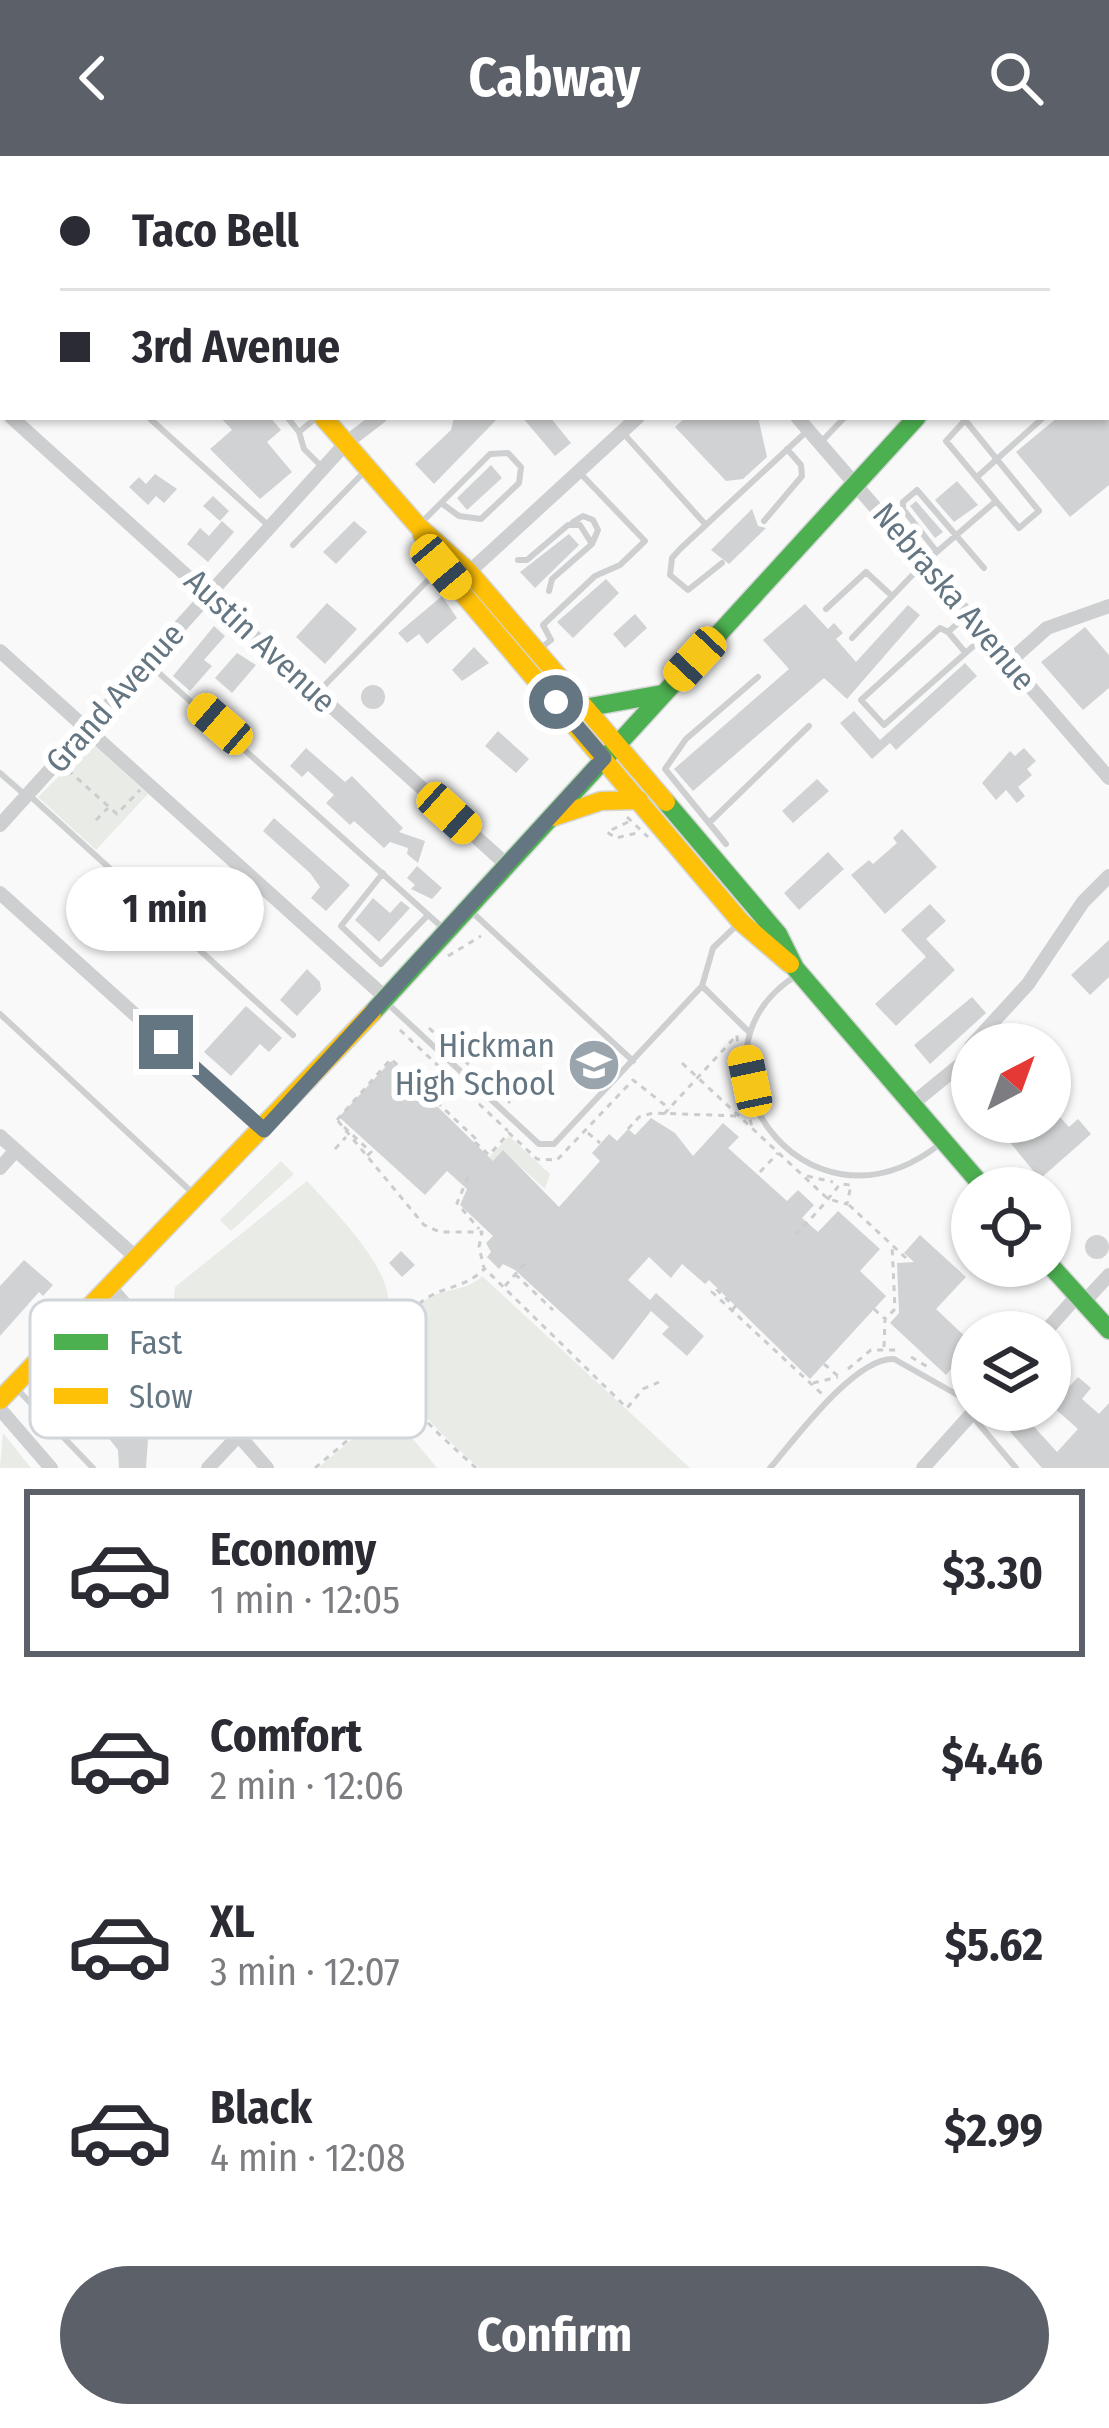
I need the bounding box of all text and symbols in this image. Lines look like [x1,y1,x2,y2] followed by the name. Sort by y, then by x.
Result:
[60,45,126,111] icon: back
[983,45,1049,111] icon: search
[469,46,640,110] text: Cabway
[132,204,299,258] text: Taco Bell
[132,320,340,374] text: 3rd Avenue
[864,495,1044,699] street label: Nebraska Avenue
[404,528,478,606] car
[176,561,344,721] street label: Austin Avenue
[37,615,193,781] street label: Grand Avenue
[657,620,733,698] car
[529,675,583,729] route start
[181,687,259,761] car
[410,776,488,850] car
[67,868,265,952] callout: 1 min
[123,886,207,932] text: 1 min
[139,1015,193,1069] route end
[951,1023,1071,1143] north arrow
[951,1023,1071,1431] map controls
[395,1026,555,1104] place label: Hickman High School
[566,1037,622,1093] school or university icon: Hickman High School
[725,1042,775,1120] car
[951,1167,1071,1287] button: locate
[30,1300,426,1438] legend
[951,1311,1071,1431] button: layers
[129,1323,183,1363] text: Fast
[129,1377,193,1417] text: Slow
[66,1519,174,1627] icon: car
[210,1523,376,1577] text: Economy
[942,1546,1043,1600] text: $3.30
[210,1577,400,1623] text: 1 min · 12:05
[66,1705,174,1813] icon: car
[210,1709,362,1763] text: Comfort
[941,1732,1043,1786] text: $4.46
[210,1763,404,1809] text: 2 min · 12:06
[66,1891,174,1999] icon: car
[210,1895,255,1949] text: XL
[945,1918,1043,1972] text: $5.62
[210,1949,400,1995] text: 3 min · 12:07
[66,2077,174,2185] icon: car
[210,2081,312,2135] text: Black
[944,2104,1043,2158] text: $2.99
[210,2135,406,2181] text: 4 min · 12:08
[60,2266,1049,2404] button: Confirm

